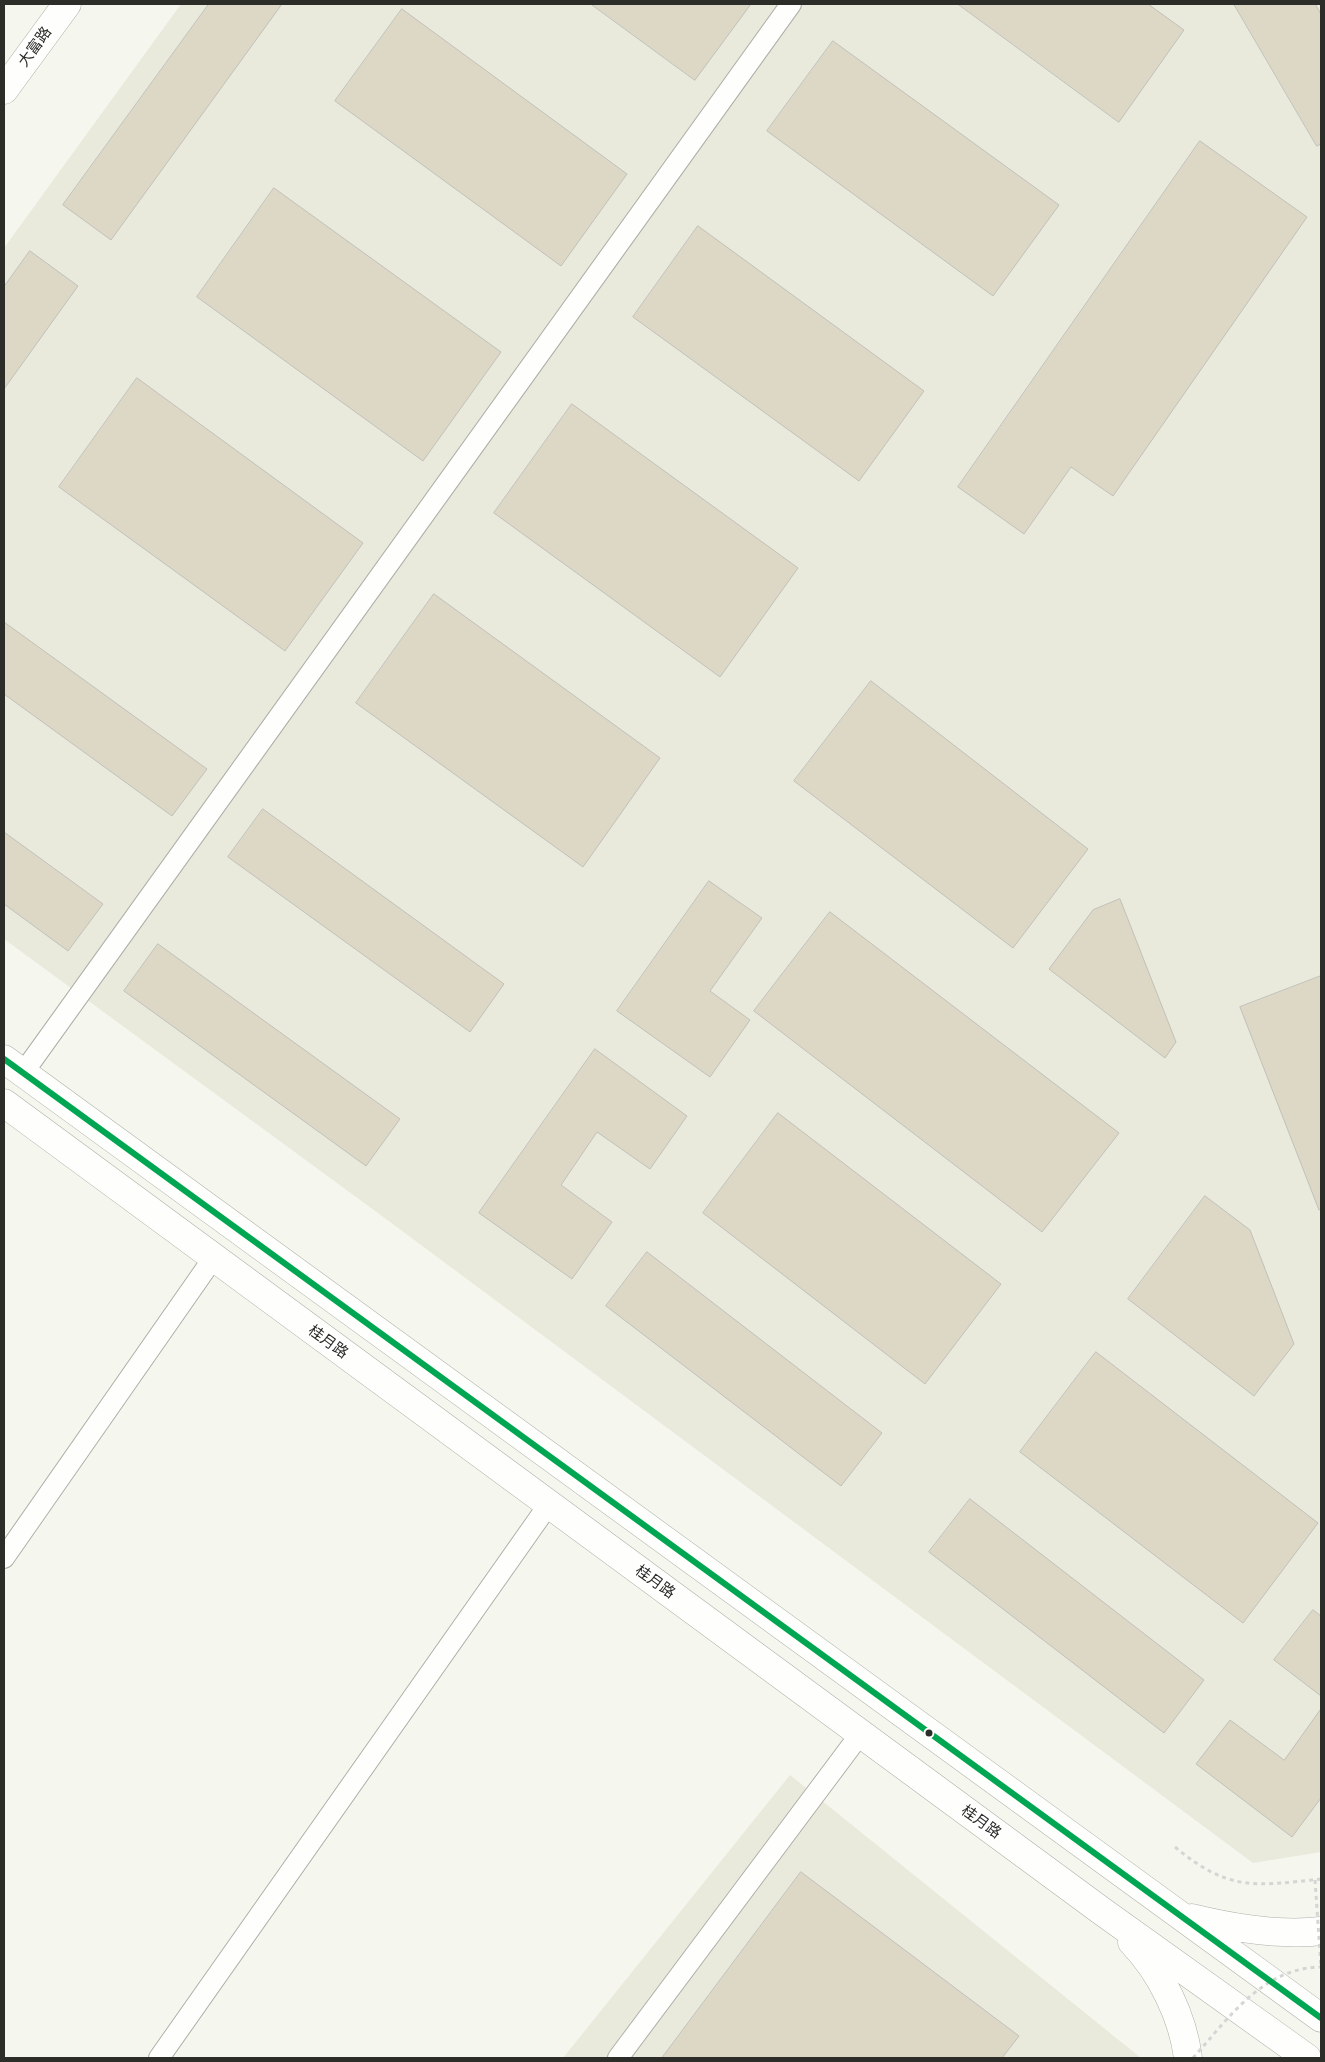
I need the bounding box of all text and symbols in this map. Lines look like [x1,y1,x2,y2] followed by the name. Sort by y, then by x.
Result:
[14,24,56,70] street label: 大富路
[305,1321,351,1363] street label: 桂月路
[632,1561,678,1603] street label: 桂月路
[924,1728,934,1738] unlabelled marker
[958,1801,1004,1843] street label: 桂月路

